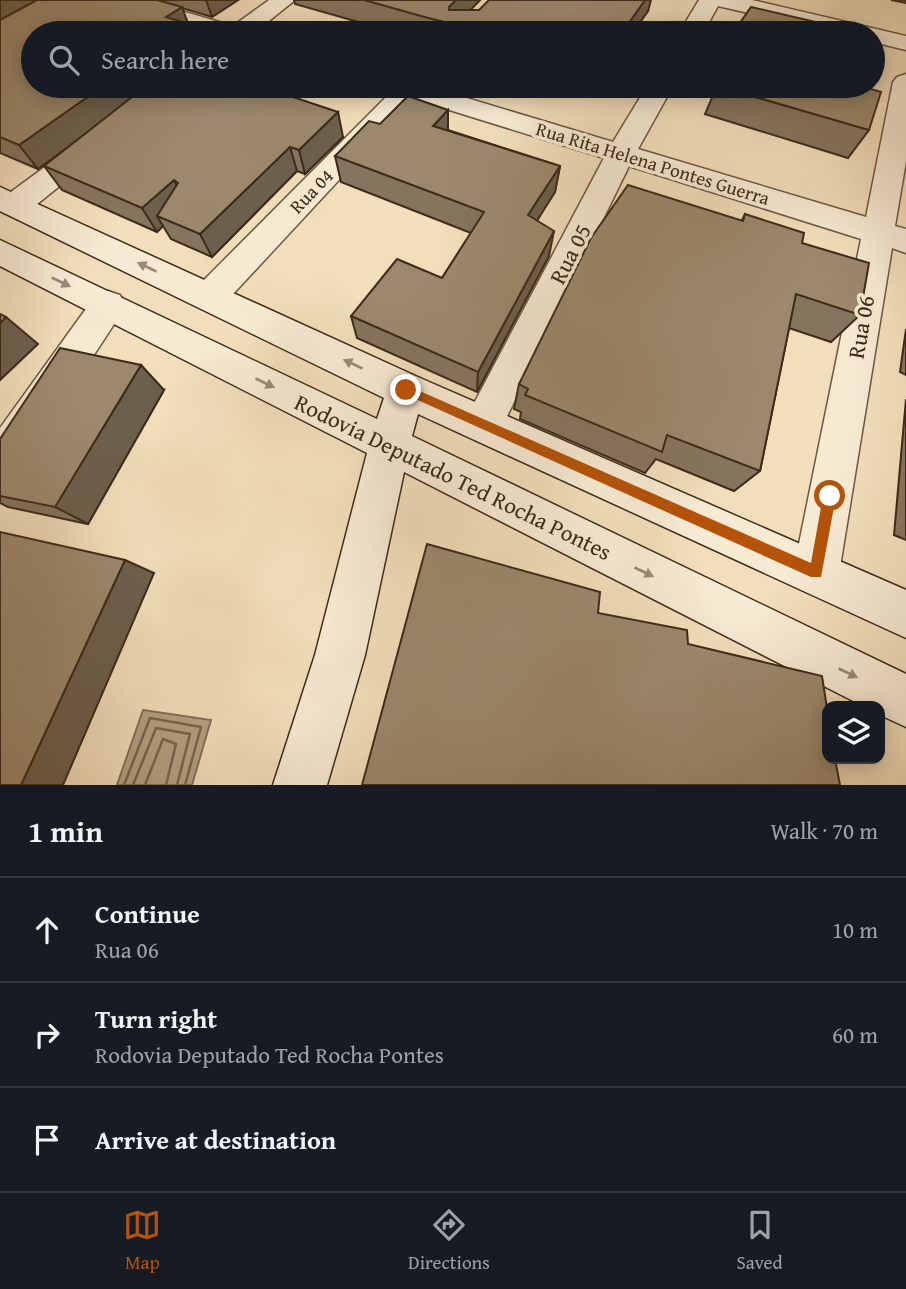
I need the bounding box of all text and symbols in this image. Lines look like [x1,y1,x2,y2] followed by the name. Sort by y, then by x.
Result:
[21,21,885,98] search box
[101,40,229,79] text: Search here
[45,41,83,79] icon: search
[533,114,773,212] street label: Rua Rita Helena Pontes Guerra
[283,162,339,220] street label: Rua 04
[540,218,599,290] street label: Rua 05
[137,261,157,272] one-way arrow
[51,277,71,288] one-way arrow
[839,293,882,361] street label: Rua 06
[343,358,363,370] one-way arrow
[390,374,421,405] route end
[255,378,275,389] one-way arrow
[289,385,617,568] street label: Rodovia Deputado Ted Rocha Pontes
[814,480,845,511] route start
[634,566,654,577] one-way arrow
[838,667,858,678] one-way arrow
[822,701,885,764] map controls
[822,701,885,764] button: layers
[28,809,103,853] text: 1 min
[770,814,878,847] text: Walk · 70 m
[95,894,200,933] text: Continue
[28,911,66,949] icon: ahead
[832,913,878,946] text: 10 m
[95,933,159,966] text: Rua 06
[95,999,217,1038] text: Turn right
[28,1016,66,1054] icon: right
[832,1018,878,1051] text: 60 m
[95,1038,444,1071] text: Rodovia Deputado Ted Rocha Pontes
[95,1120,336,1159] text: Arrive at destination
[28,1121,66,1159] icon: arrive
[123,1206,161,1276] tab: Map
[408,1206,490,1276] tab: Directions
[737,1206,783,1276] tab: Saved

